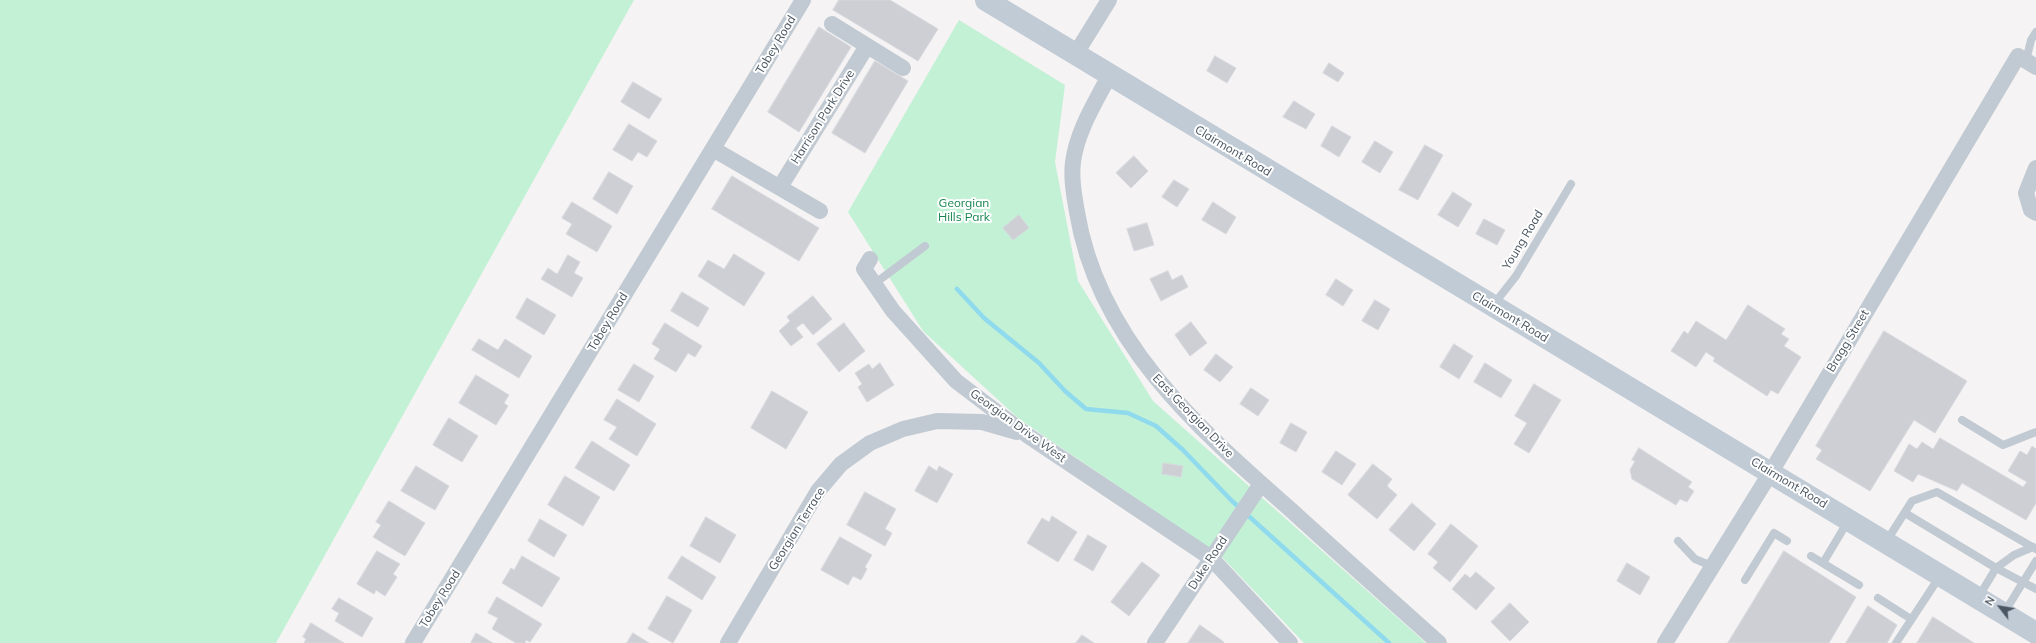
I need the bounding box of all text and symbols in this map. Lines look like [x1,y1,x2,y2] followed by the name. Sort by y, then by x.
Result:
[753,13,799,77] street label: Tobey Road
[788,67,858,167] street label: Harrison Park Drive
[1192,123,1274,179] street label: Clairmont Road
[938,196,990,224] park label: Georgian Hills Park
[1500,208,1546,272] street label: Young Road
[1469,289,1551,345] street label: Clairmont Road
[585,290,631,354] street label: Tobey Road
[1824,307,1872,375] street label: Bragg Street
[1150,371,1236,461] street label: East Georgian Drive
[967,386,1069,466] street label: Georgian Drive West
[1748,455,1830,511] street label: Clairmont Road
[766,485,828,573] street label: Georgian Terrace
[1185,534,1231,592] street label: Duke Road
[416,567,464,631] street label: Tobey Road
[1980,587,2020,627] north arrow
[1982,594,1998,608] text: N

